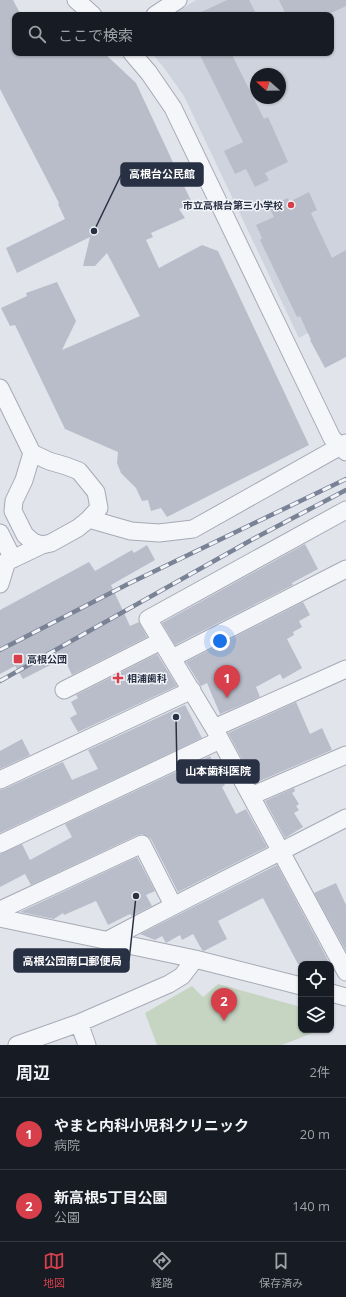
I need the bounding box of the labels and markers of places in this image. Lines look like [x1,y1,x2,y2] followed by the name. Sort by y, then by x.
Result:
[121,163,203,186] callout: 高根台公民館
[183,198,283,212] place label: 市立高根台第三小学校
[286,200,296,210] marker: 市立高根台第三小学校
[27,652,67,666] place label: 高根公団
[12,653,24,665] marker: 高根公団
[214,665,240,698] pin: 1
[127,671,167,685] place label: 相浦歯科
[112,672,124,684] marker: 相浦歯科
[177,760,259,783] callout: 山本歯科医院
[14,949,129,972] callout: 高根公団南口郵便局
[211,988,237,1021] pin: 2

